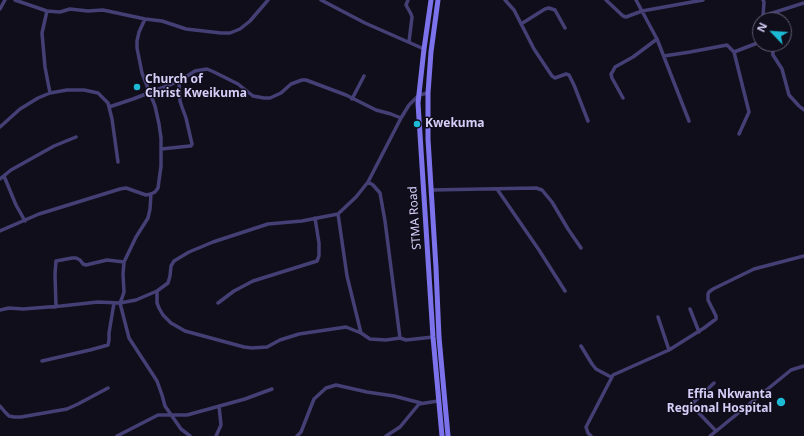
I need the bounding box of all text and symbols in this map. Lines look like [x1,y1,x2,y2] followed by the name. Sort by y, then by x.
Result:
[752,12,792,52] north arrow
[753,20,770,34] text: N
[145,73,247,101] place label: Church of Christ Kweikuma
[132,82,142,92] marker: Church of Christ Kweikuma
[425,117,485,131] place label: Kwekuma
[412,119,422,129] marker: Kwekuma
[406,186,424,250] street label: STMA Road
[667,388,772,416] place label: Effia Nkwanta Regional Hospital
[775,396,787,408] marker: Effia Nkwanta Regional Hospital

